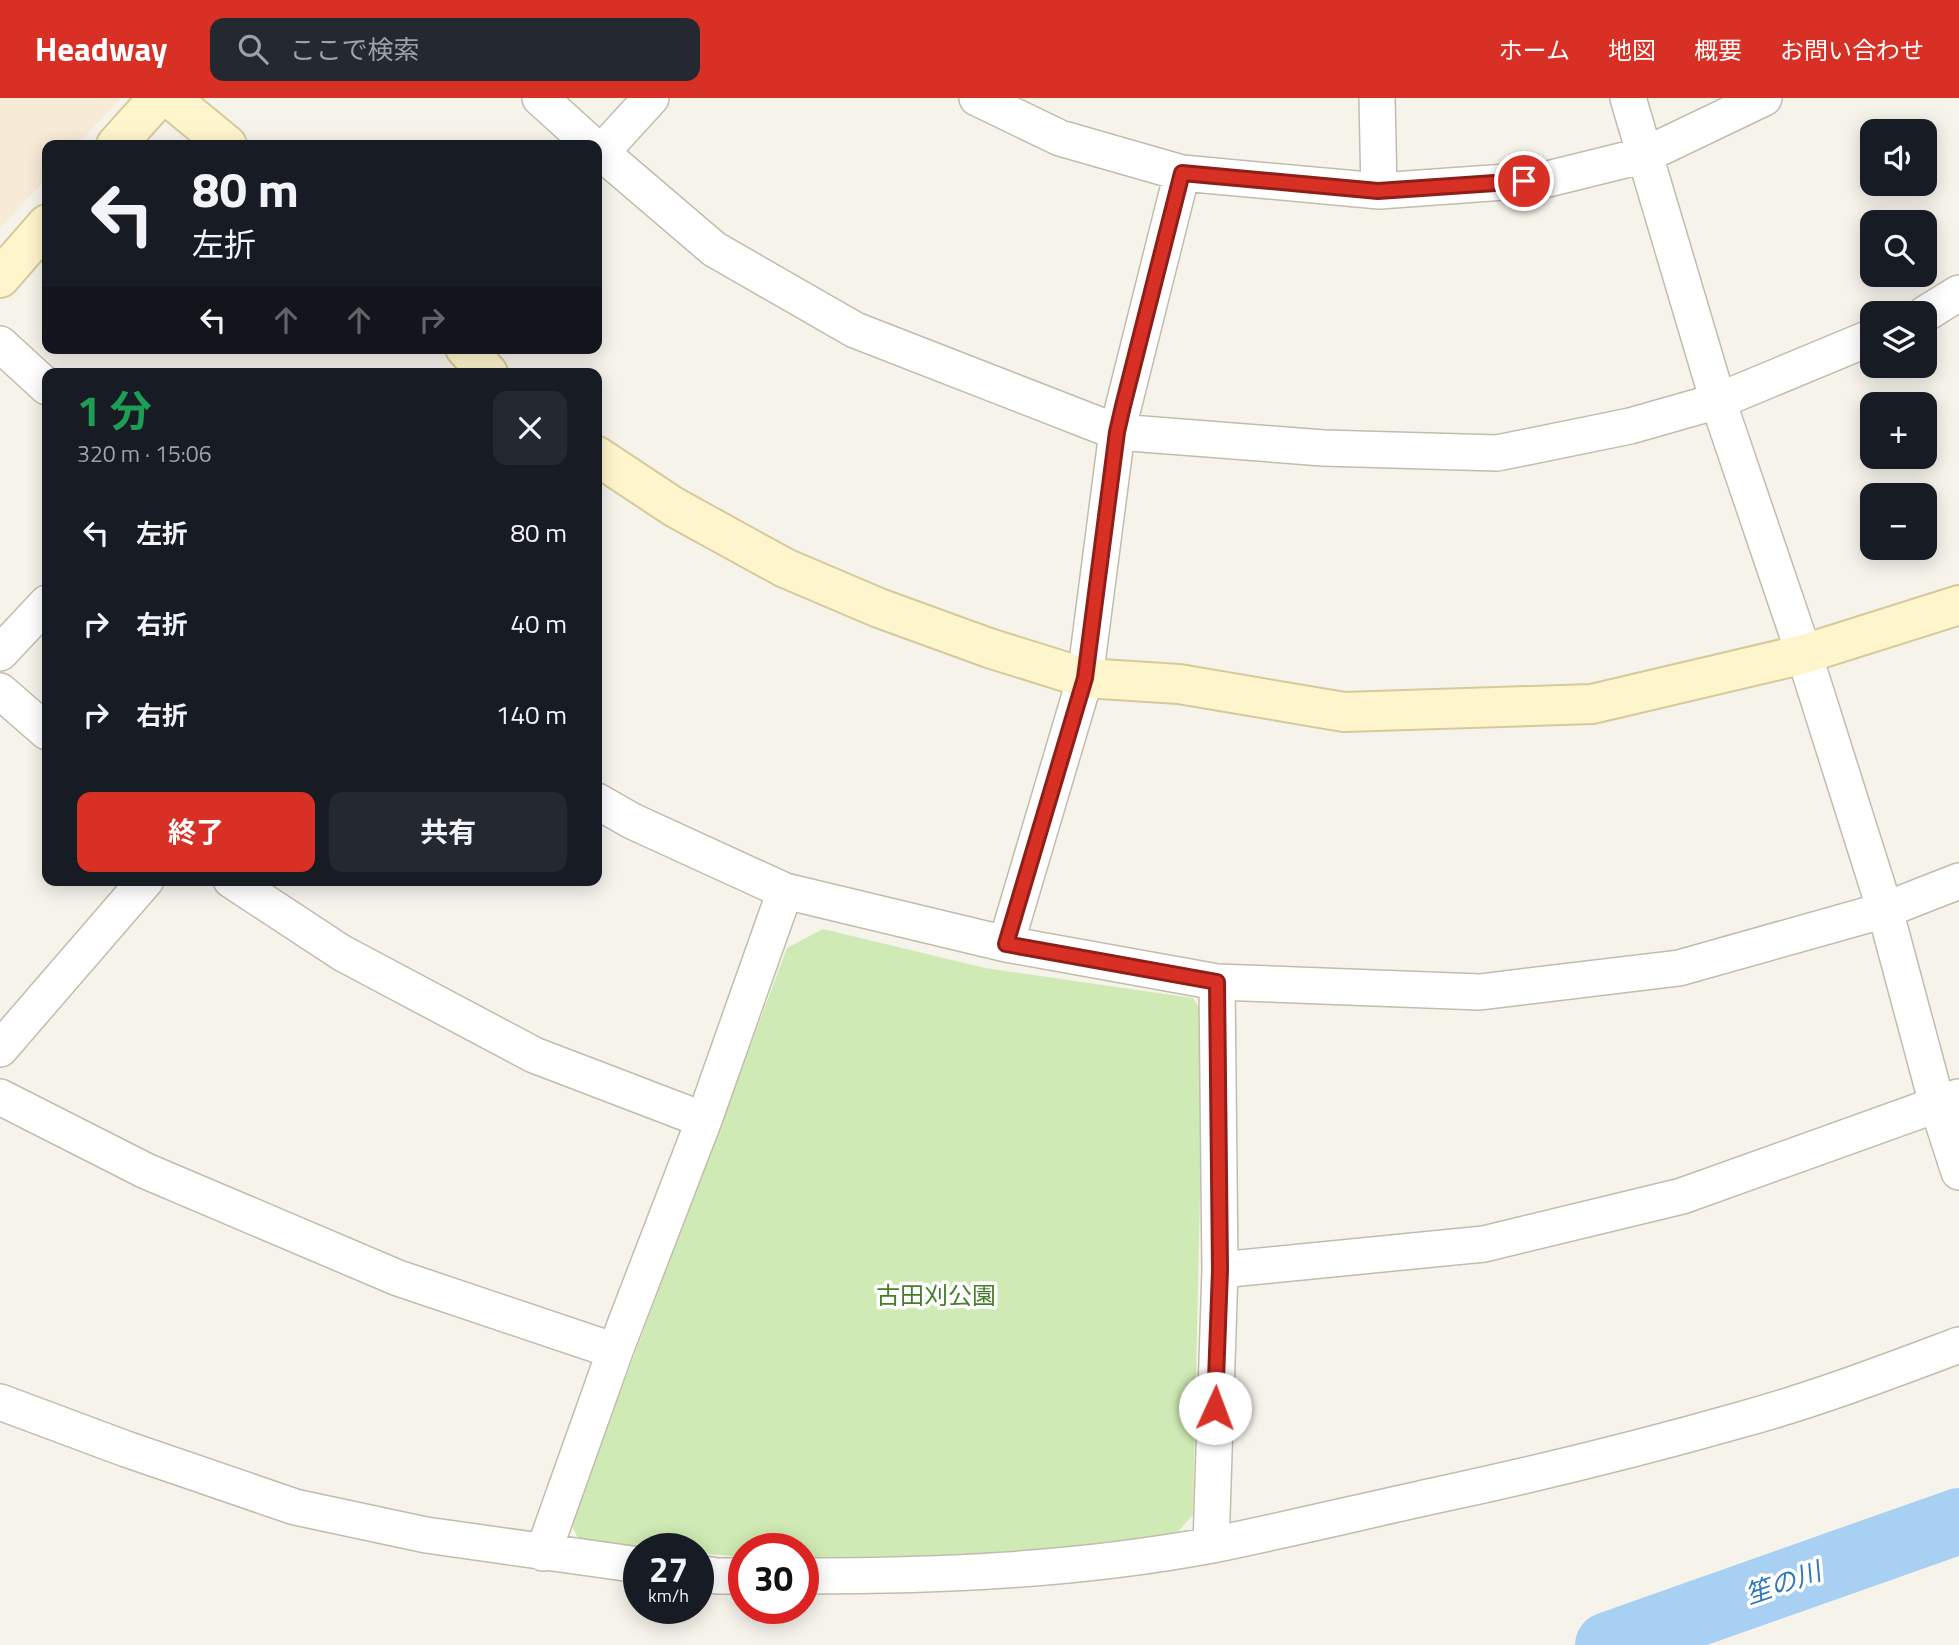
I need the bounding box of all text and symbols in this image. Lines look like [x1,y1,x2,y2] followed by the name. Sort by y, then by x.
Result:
[210,18,700,81] search box
[35,24,168,74] text: Headway
[234,30,272,68] icon: search
[290,30,420,69] text: ここで検索
[1499,32,1570,68] text: ホーム
[1608,32,1656,68] text: 地図
[1694,32,1742,68] text: 概要
[1780,32,1924,68] text: お問い合わせ
[1860,119,1937,560] map controls
[1860,119,1937,196] button: sound
[192,151,299,226] text: 80 m
[1494,151,1554,211] pin
[1505,162,1543,200] icon: arrive
[77,168,168,259] icon: left
[1860,210,1937,287] button: search
[192,220,256,268] text: 左折
[194,301,232,339] icon: left
[267,301,305,339] icon: ahead
[340,301,378,339] icon: ahead
[413,301,451,339] icon: right
[1860,301,1937,378] button: layers
[77,378,152,442] text: 1 分
[493,391,567,465] button: close
[1860,392,1937,469] button: +
[77,436,212,471] text: 320 m · 15:06
[1860,483,1937,560] button: −
[510,513,567,552] text: 80 m
[77,514,115,552] icon: left
[136,514,188,553] text: 左折
[510,604,567,643] text: 40 m
[77,605,115,643] icon: right
[136,605,188,644] text: 右折
[496,695,567,734] text: 140 m
[77,696,115,734] icon: right
[136,696,188,735] text: 右折
[77,792,315,872] button: 終了
[329,792,567,872] button: 共有
[876,1277,996,1313] park label: 古田刈公園
[1178,1371,1252,1445] position arrow
[728,1533,819,1624] speed limit sign: 30
[649,1542,688,1596] text: 27
[1740,1550,1829,1614] water label: 笙の川
[648,1582,689,1609] text: km/h

